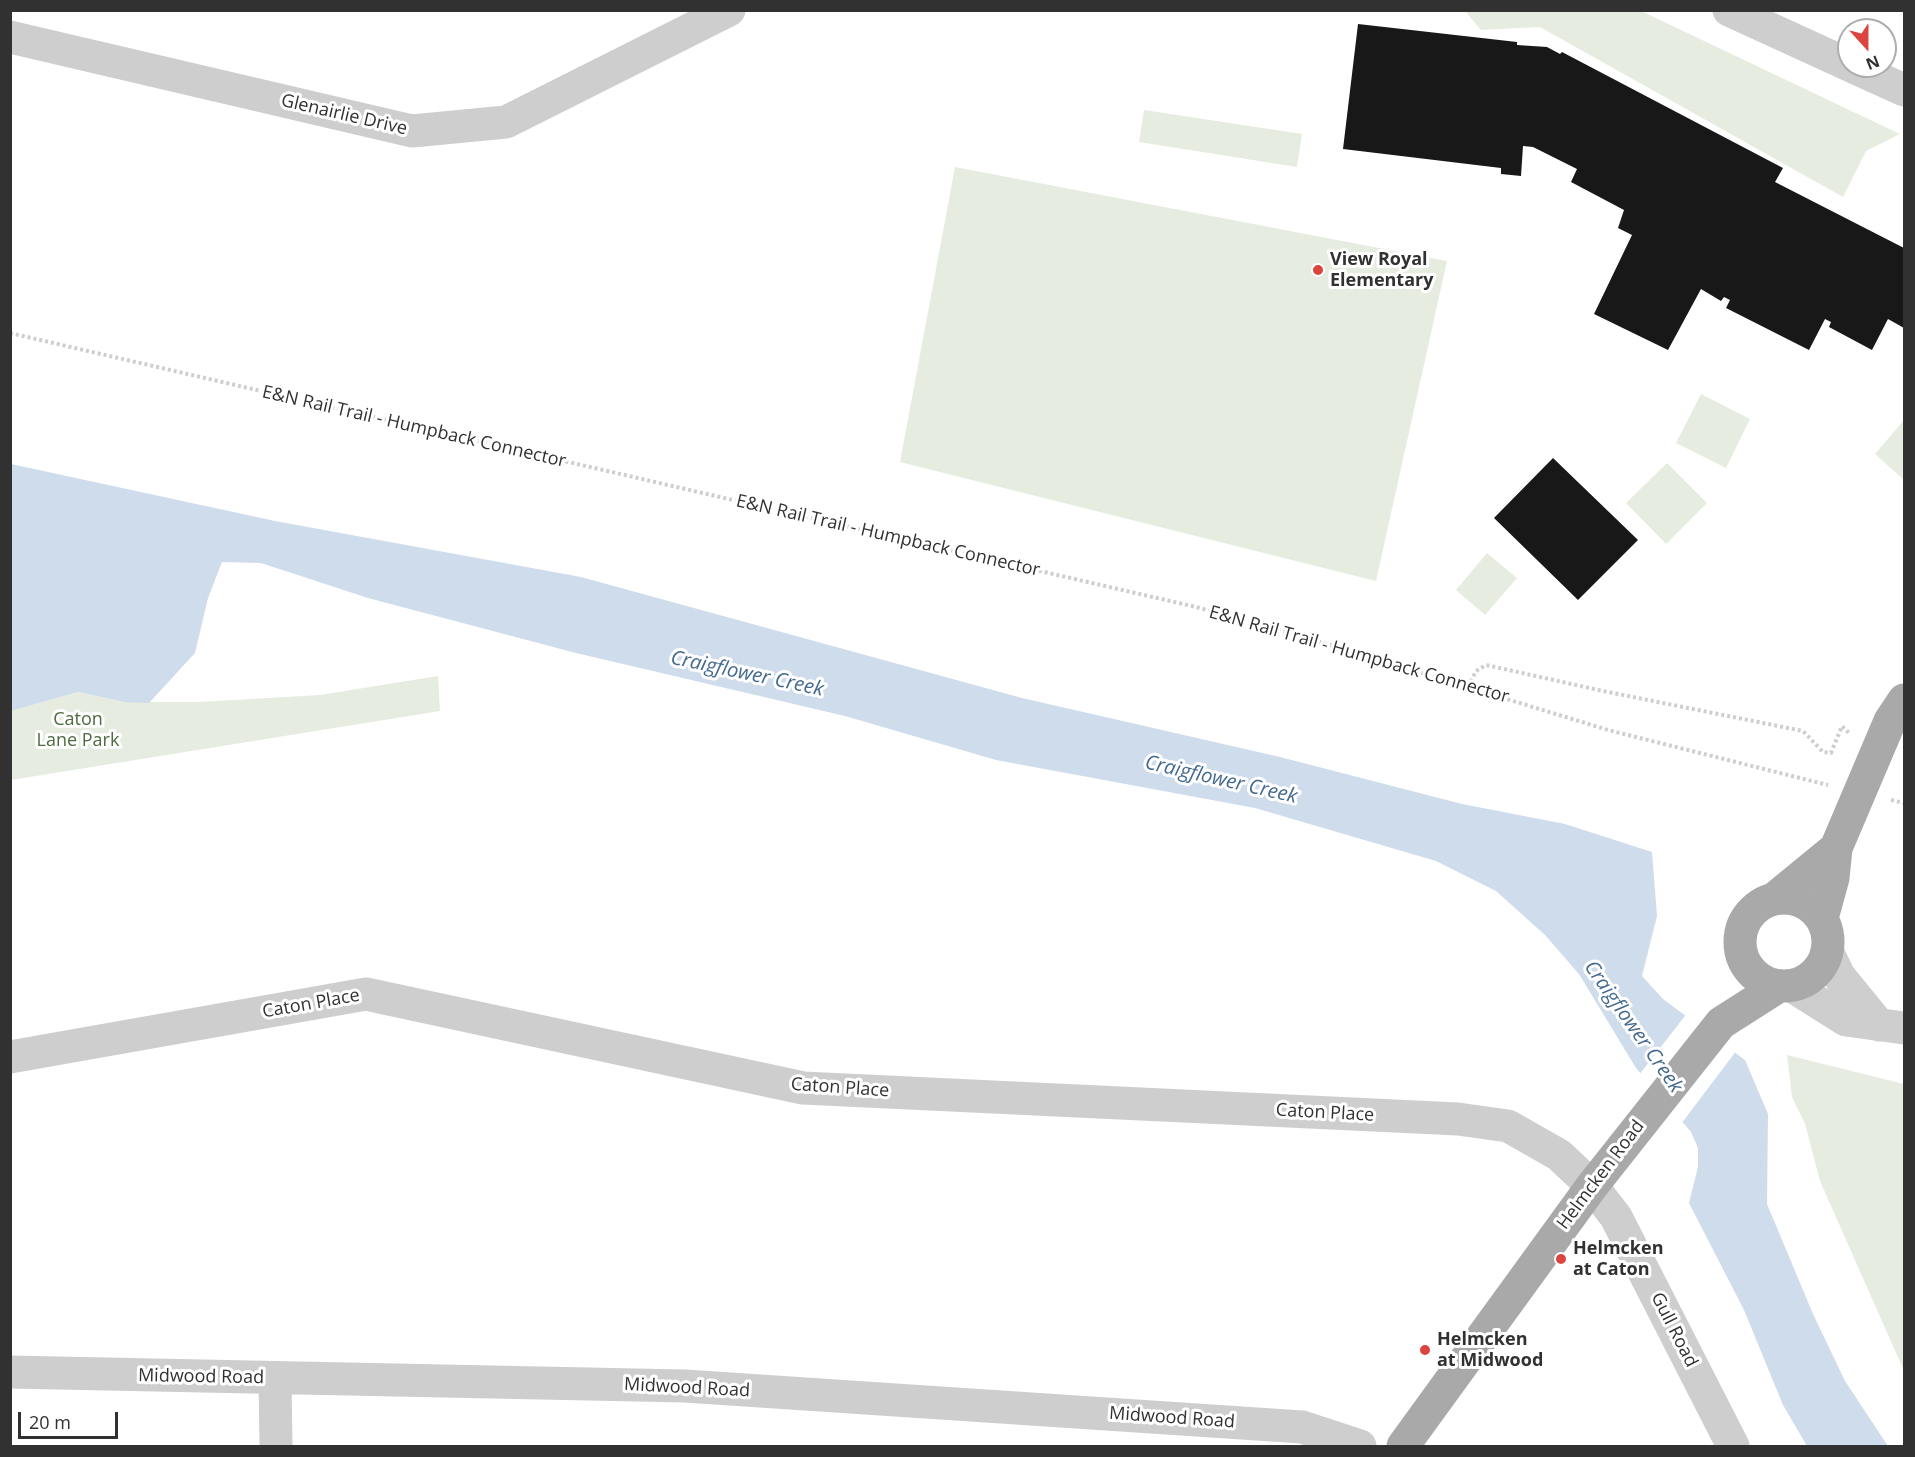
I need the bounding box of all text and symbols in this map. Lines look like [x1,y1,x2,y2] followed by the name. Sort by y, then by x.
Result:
[1837,18,1897,78] north arrow
[1863,50,1883,76] text: N
[279,90,409,140] street label: Glenairlie Drive
[1330,249,1433,292] place label: View Royal Elementary
[1311,263,1325,277] marker: View Royal Elementary
[260,381,568,473] street label: E&N Rail Trail - Humpback Connector
[734,490,1042,582] street label: E&N Rail Trail - Humpback Connector
[1207,602,1511,708] street label: E&N Rail Trail - Humpback Connector
[668,646,826,702] water label: Craigflower Creek
[37,709,119,752] park label: Caton Lane Park
[1142,751,1300,809] water label: Craigflower Creek
[1579,956,1687,1098] water label: Craigflower Creek
[261,985,361,1023] street label: Caton Place
[790,1074,890,1102] street label: Caton Place
[1275,1100,1375,1126] street label: Caton Place
[1553,1116,1649,1234] street label: Helmcken Road
[1573,1238,1663,1280] place label: Helmcken at Caton
[1554,1252,1568,1266] marker: Helmcken at Caton
[1646,1289,1702,1371] street label: Gull Road
[1437,1329,1543,1372] place label: Helmcken at Midwood
[1418,1343,1432,1357] marker: Helmcken at Midwood
[138,1365,264,1389] street label: Midwood Road
[624,1374,750,1402] street label: Midwood Road
[21,1400,122,1438] scale bar
[1108,1403,1236,1433] street label: Midwood Road
[29,1410,71,1434] text: 20 m

